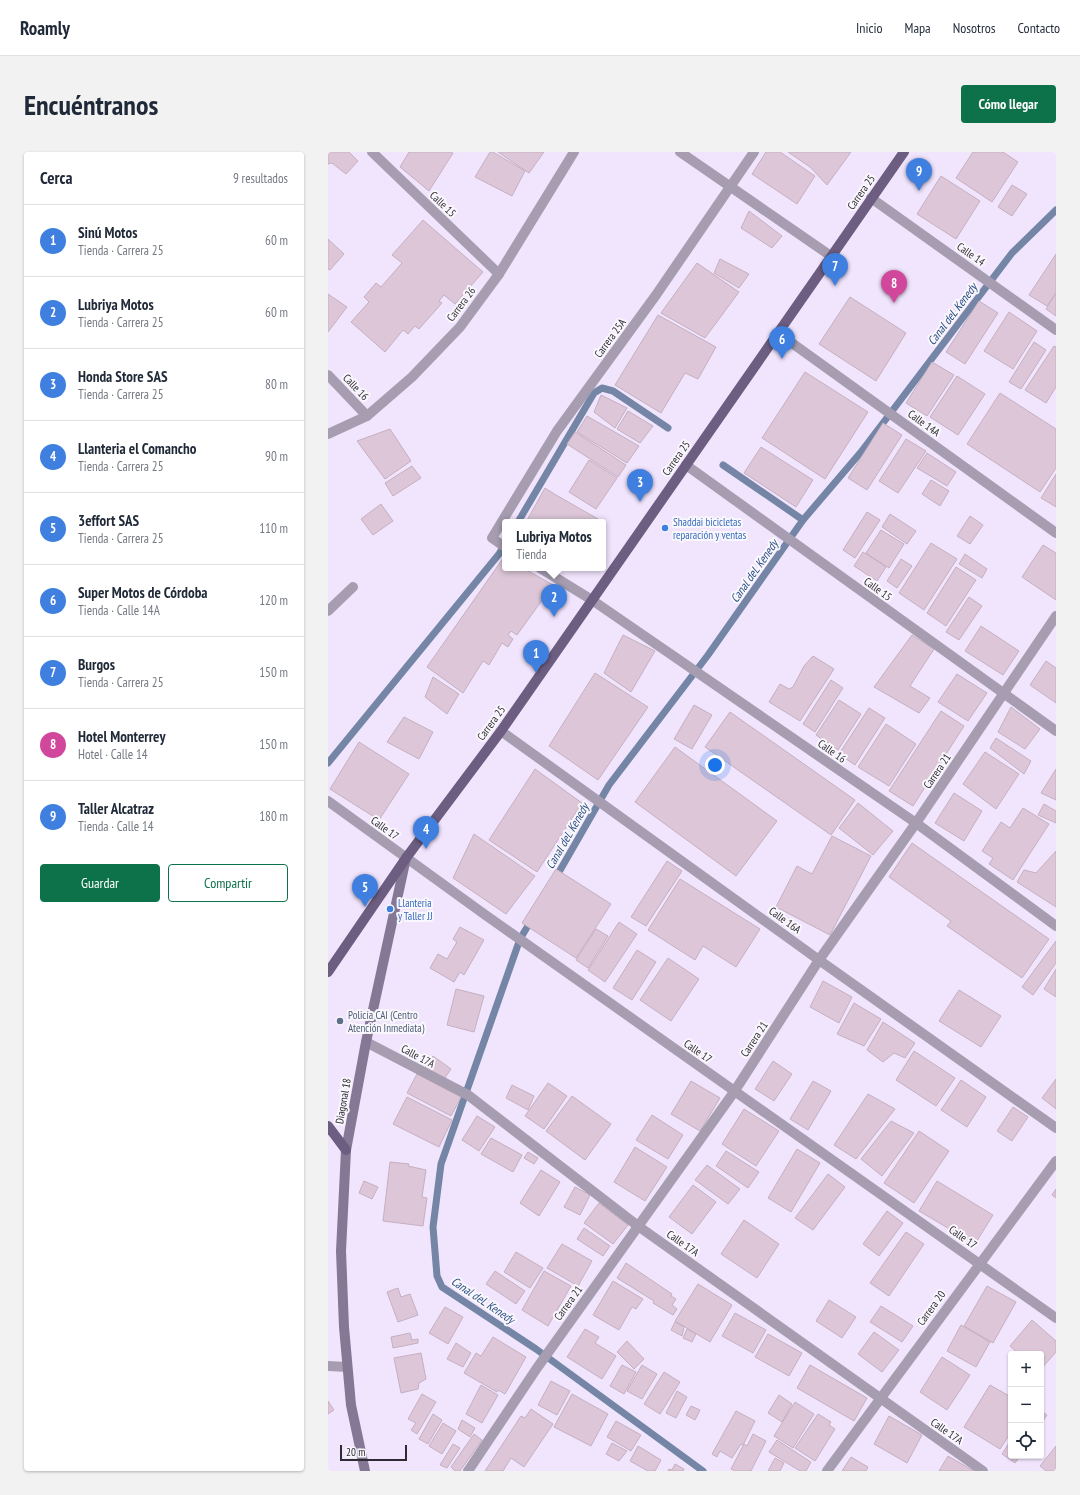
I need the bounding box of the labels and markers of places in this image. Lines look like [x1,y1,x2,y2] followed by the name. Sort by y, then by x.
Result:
[906,158,932,191] pin: 9
[822,253,848,286] pin: 7
[881,270,907,303] pin: 8
[769,326,795,359] pin: 6
[627,469,653,502] pin: 3
[673,515,746,542] place label: Shaddai bicicletas reparación y ventas
[660,523,670,533] marker: Shaddai bicicletas reparación y ventas
[541,584,567,617] pin: 2
[523,640,549,673] pin: 1
[413,816,439,849] pin: 4
[352,874,378,907] pin: 5
[398,896,433,923] place label: Llanteria y Taller JJ
[385,904,395,914] marker: Llanteria y Taller JJ
[348,1008,425,1035] place label: Policía CAI (Centro Atención Inmediata)
[335,1016,345,1026] marker: Policía CAI (Centro Atención Inmediata)

